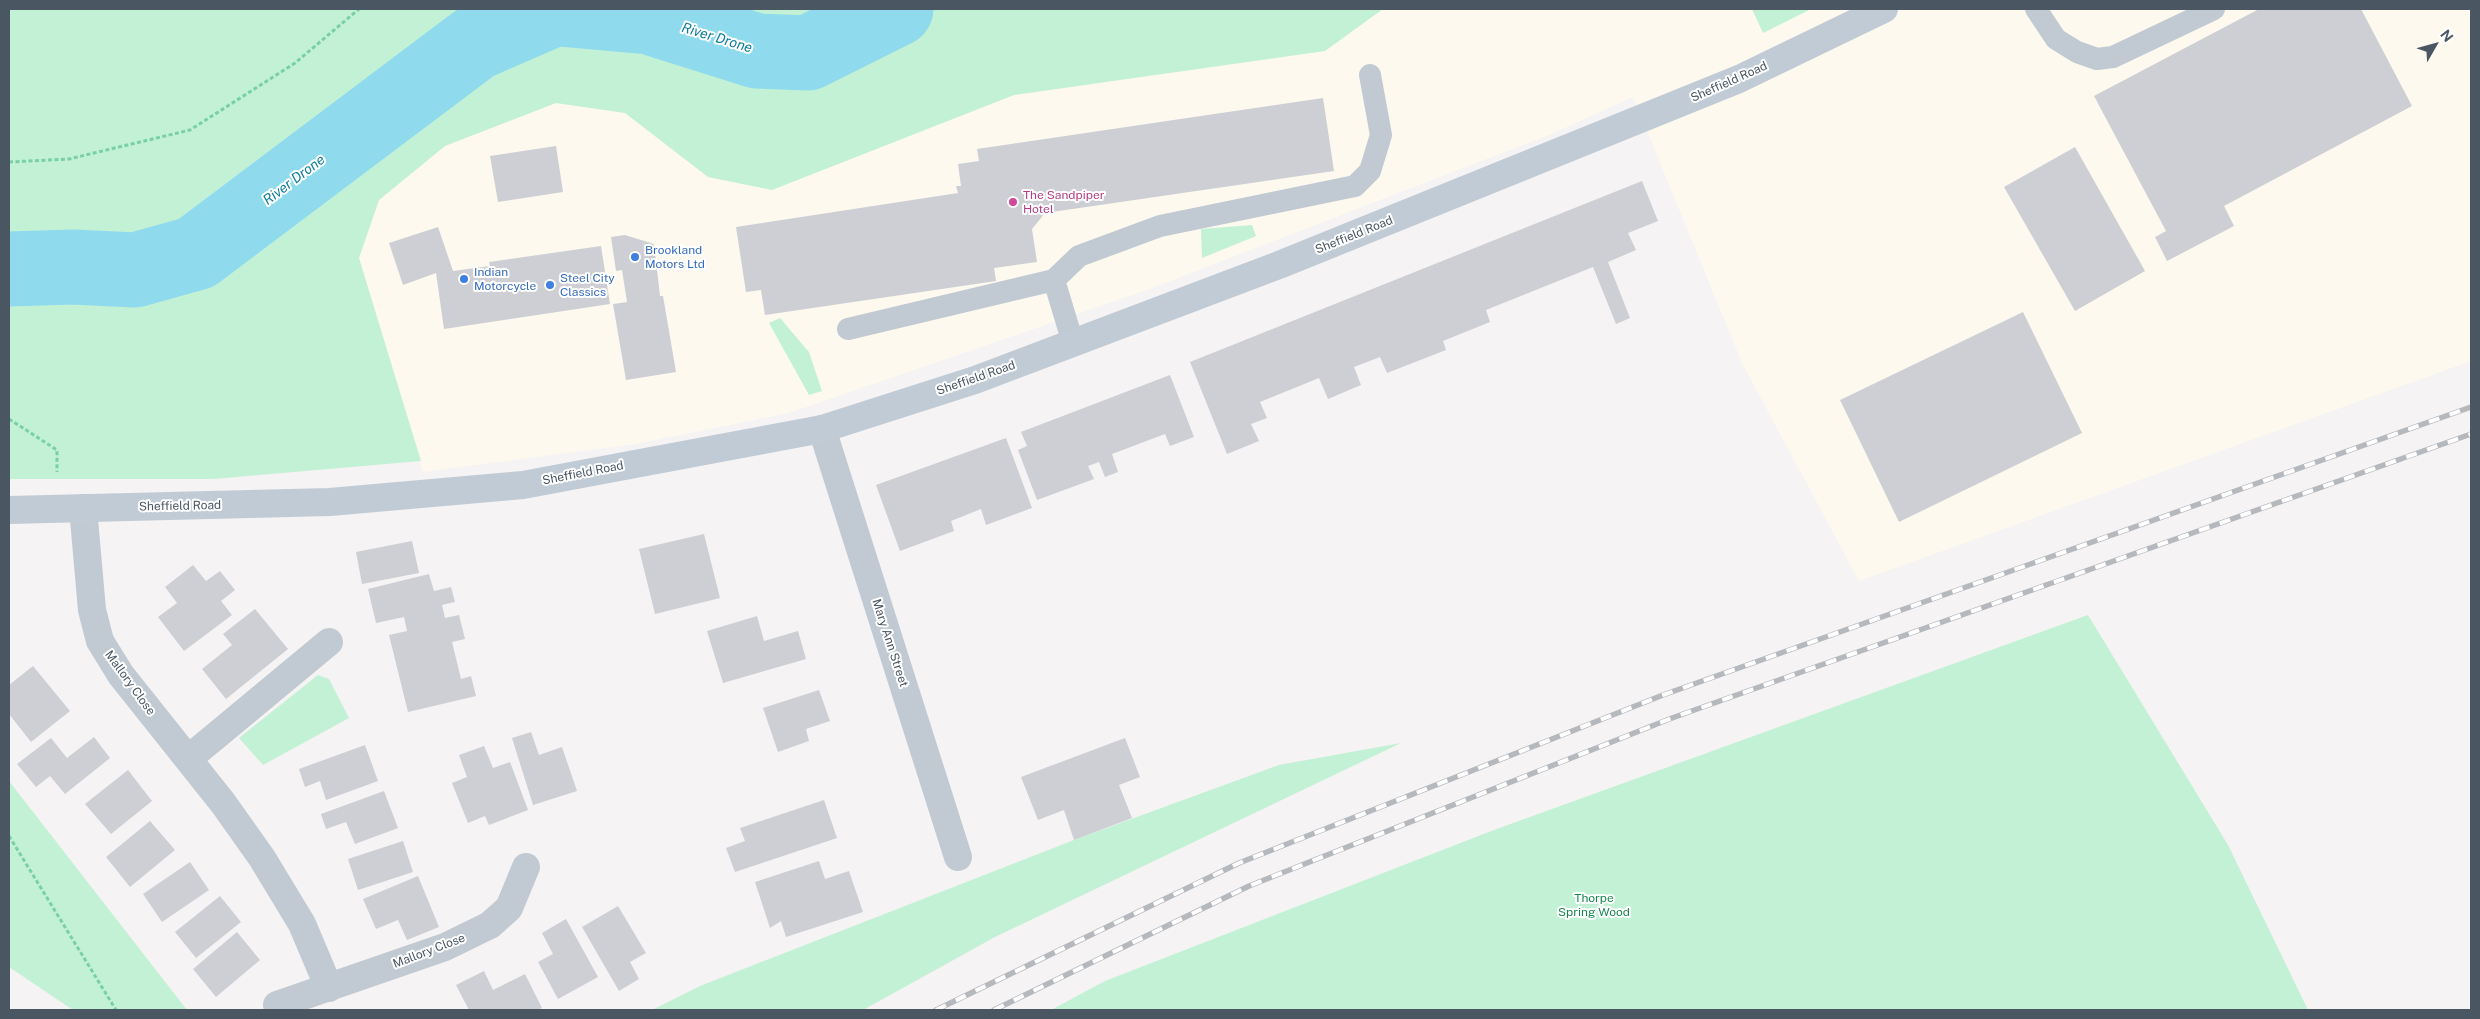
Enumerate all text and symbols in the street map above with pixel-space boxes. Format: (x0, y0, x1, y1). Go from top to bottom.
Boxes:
water label: River Drone (680, 19, 754, 57)
north arrow (2410, 20, 2460, 70)
text: N (2437, 27, 2456, 45)
street label: Sheffield Road (1689, 59, 1769, 105)
water label: River Drone (260, 151, 328, 209)
place label: The Sandpiper Hotel (1023, 188, 1104, 216)
marker: The Sandpiper Hotel (1007, 196, 1019, 208)
street label: Sheffield Road (1313, 213, 1395, 257)
place label: Brookland Motors Ltd (645, 243, 705, 271)
marker: Brookland Motors Ltd (629, 251, 641, 263)
place label: Indian Motorcycle (474, 265, 536, 293)
place label: Steel City Classics (560, 271, 615, 299)
marker: Indian Motorcycle (458, 273, 470, 285)
marker: Steel City Classics (544, 279, 556, 291)
street label: Sheffield Road (935, 358, 1017, 398)
street label: Sheffield Road (541, 458, 625, 488)
street label: Sheffield Road (139, 498, 221, 514)
street label: Mary Ann Street (869, 597, 911, 689)
street label: Mallory Close (102, 648, 158, 718)
park label: Thorpe Spring Wood (1558, 891, 1630, 919)
street label: Mallory Close (391, 931, 467, 971)

